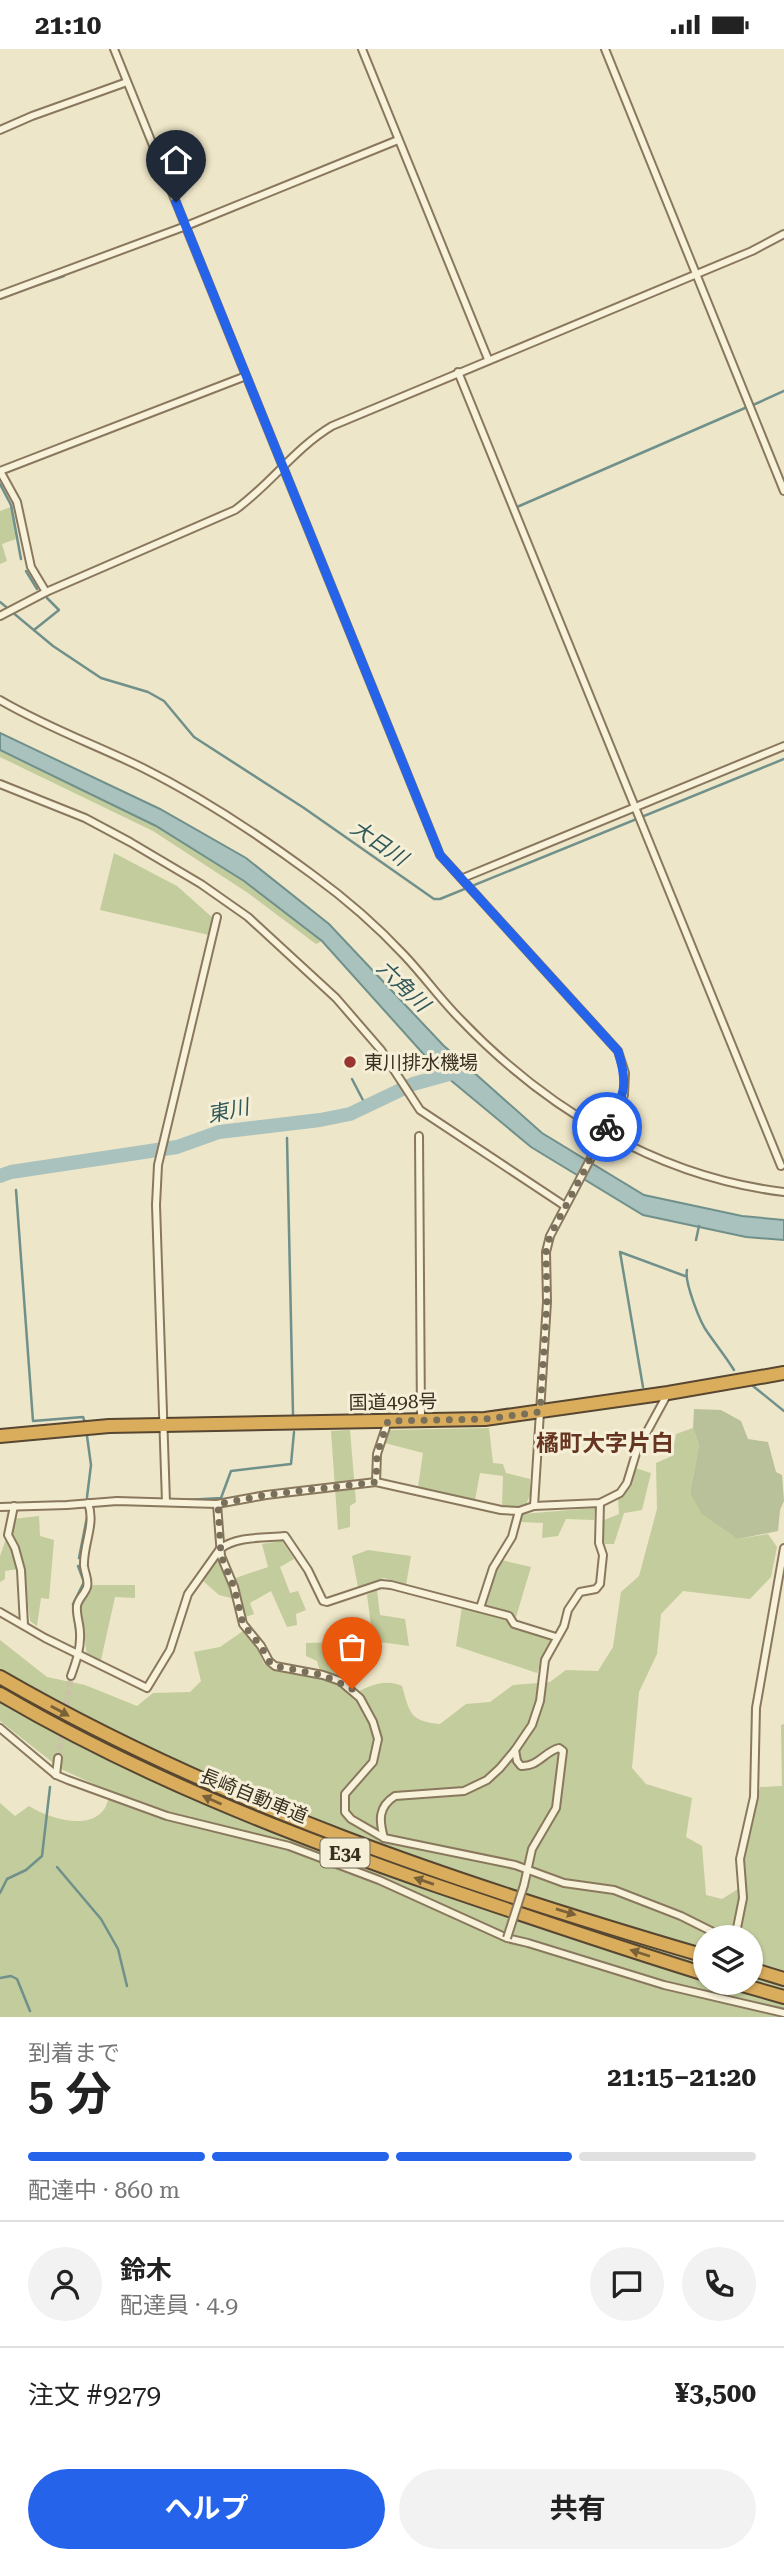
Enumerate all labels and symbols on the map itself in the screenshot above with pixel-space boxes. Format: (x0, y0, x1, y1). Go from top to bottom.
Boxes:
pin (146, 130, 206, 202)
water label: 大日川 (346, 815, 413, 872)
water label: 六角川 (372, 955, 435, 1018)
place label: 東川排水機場 (364, 1051, 478, 1074)
marker: 東川排水機場 (342, 1054, 358, 1070)
courier (572, 1092, 642, 1162)
water label: 東川 (205, 1094, 253, 1127)
street label: 国道498号 (348, 1390, 438, 1414)
district label: 橘町大字片白 (536, 1430, 674, 1457)
pin (322, 1617, 382, 1689)
one-way arrow (50, 1705, 69, 1717)
street label: 長崎自動車道 (197, 1764, 311, 1828)
one-way arrow (202, 1794, 222, 1806)
road number: E34 (320, 1839, 370, 1867)
one-way arrow (414, 1875, 435, 1886)
one-way arrow (556, 1908, 577, 1918)
one-way arrow (630, 1947, 651, 1958)

